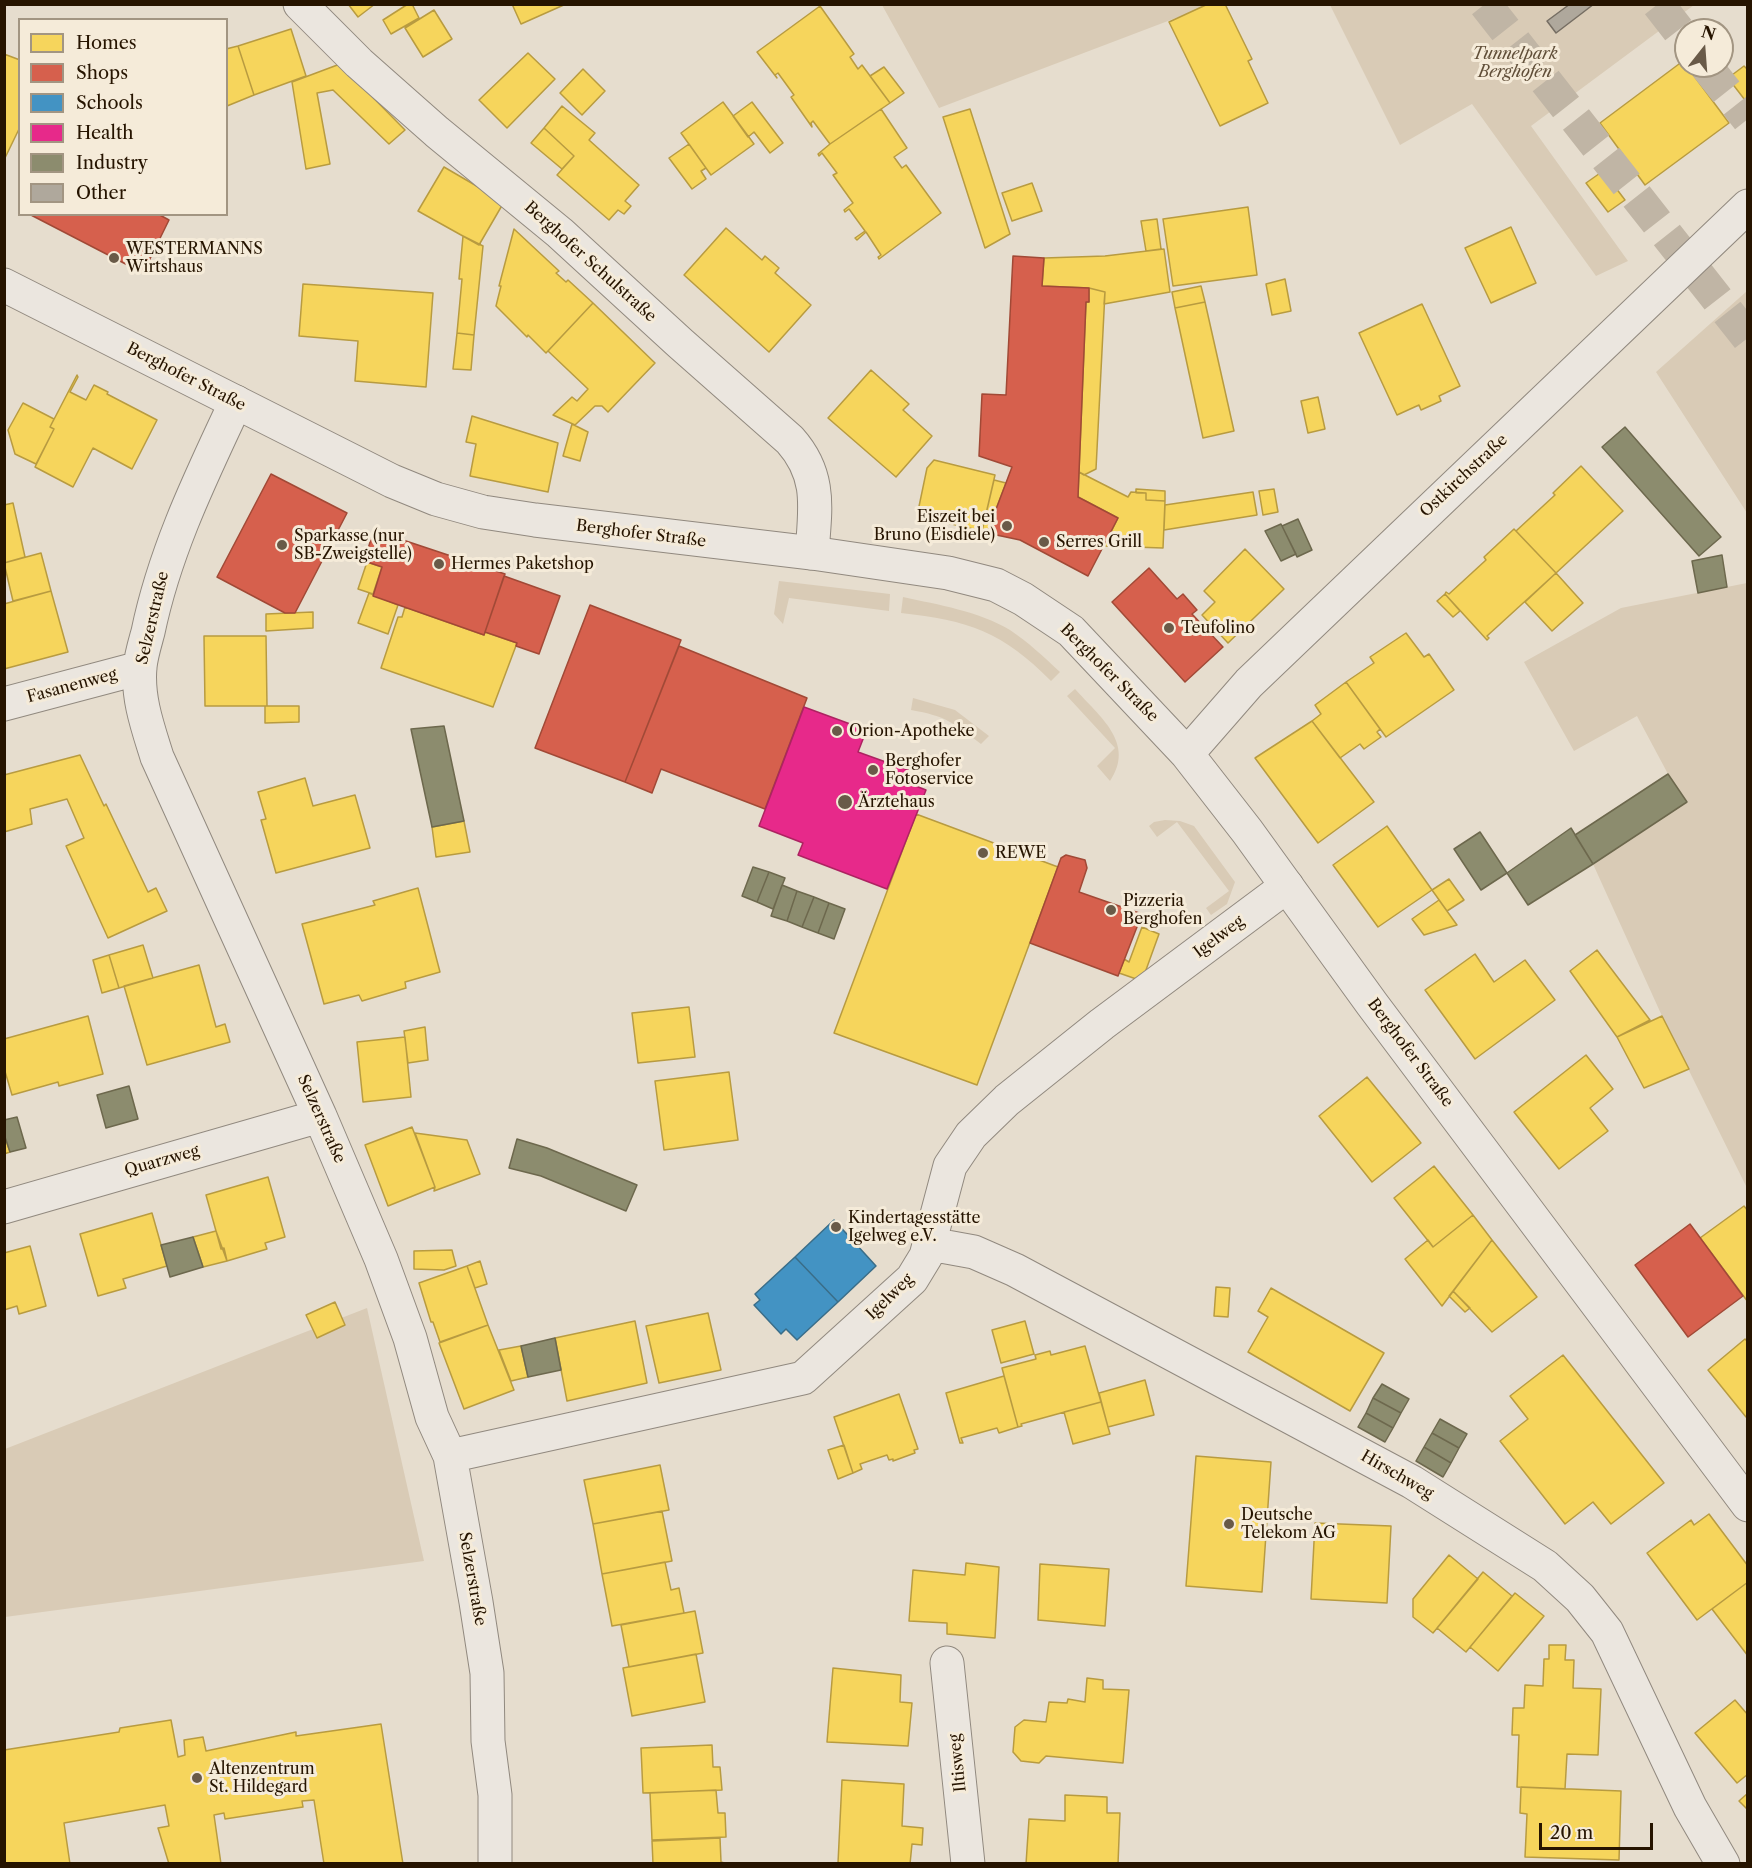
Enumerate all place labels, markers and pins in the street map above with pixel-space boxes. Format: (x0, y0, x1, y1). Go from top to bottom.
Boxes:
place label: WESTERMANNS Wirtshaus (126, 239, 263, 277)
marker: WESTERMANNS Wirtshaus (107, 251, 121, 265)
place label: Eiszeit bei Bruno (Eisdiele) (874, 507, 995, 545)
marker: Eiszeit bei Bruno (Eisdiele) (1000, 519, 1014, 533)
place label: Sparkasse (nur SB-Zweigstelle) (294, 526, 412, 564)
place label: Serres Grill (1056, 532, 1142, 552)
marker: Serres Grill (1037, 535, 1051, 549)
marker: Sparkasse (nur SB-Zweigstelle) (275, 538, 289, 552)
place label: Hermes Paketshop (451, 554, 594, 574)
marker: Hermes Paketshop (432, 557, 446, 571)
place label: Teufolino (1181, 618, 1255, 638)
marker: Teufolino (1162, 621, 1176, 635)
place label: Orion-Apotheke (849, 721, 974, 741)
marker: Orion-Apotheke (830, 724, 844, 738)
place label: Berghofer Fotoservice (885, 751, 974, 789)
marker: Berghofer Fotoservice (866, 763, 880, 777)
place label: Ärztehaus (858, 792, 935, 812)
marker: Ärztehaus (836, 793, 854, 811)
place label: REWE (995, 843, 1046, 863)
marker: REWE (976, 846, 990, 860)
place label: Pizzeria Berghofen (1123, 891, 1203, 929)
marker: Pizzeria Berghofen (1104, 903, 1118, 917)
place label: Kindertagesstätte Igelweg e.V. (848, 1208, 980, 1246)
marker: Kindertagesstätte Igelweg e.V. (829, 1220, 843, 1234)
place label: Deutsche Telekom AG (1241, 1505, 1336, 1543)
marker: Deutsche Telekom AG (1222, 1517, 1236, 1531)
place label: Altenzentrum St. Hildegard (209, 1759, 315, 1797)
marker: Altenzentrum St. Hildegard (190, 1771, 204, 1785)

